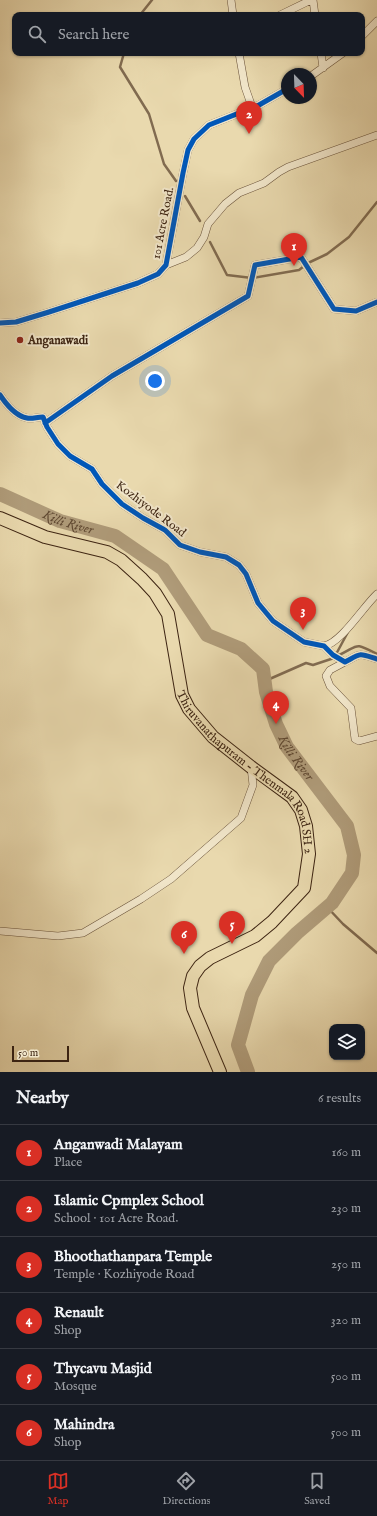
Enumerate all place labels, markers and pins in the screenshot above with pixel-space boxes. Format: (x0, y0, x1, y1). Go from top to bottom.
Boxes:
pin: 2 (236, 101, 262, 134)
pin: 1 (281, 233, 307, 266)
place label: Anganawadi (27, 333, 89, 349)
marker: Anganawadi (15, 335, 25, 345)
pin: 3 (290, 597, 316, 630)
pin: 4 (263, 691, 289, 724)
pin: 5 (219, 911, 245, 944)
pin: 6 (171, 921, 197, 954)

